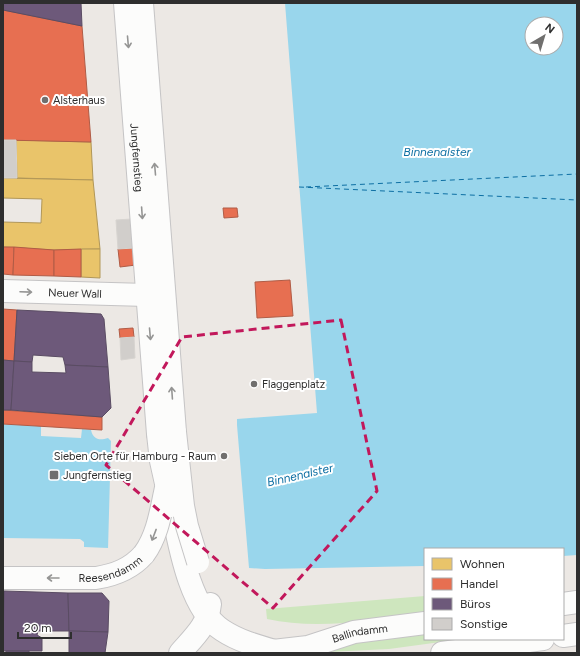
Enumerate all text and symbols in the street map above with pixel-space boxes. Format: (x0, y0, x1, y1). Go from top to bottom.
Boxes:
north arrow (524, 16, 564, 56)
text: N (542, 21, 557, 36)
one-way arrow (124, 35, 131, 48)
place label: Alsterhaus (53, 94, 105, 107)
marker: Alsterhaus (40, 95, 50, 105)
street label: Jungfernstieg (128, 123, 146, 192)
water label: Binnenalster (403, 145, 472, 159)
one-way arrow (151, 163, 158, 176)
one-way arrow (138, 206, 145, 219)
street label: Neuer Wall (48, 286, 102, 300)
one-way arrow (19, 289, 32, 296)
one-way arrow (147, 327, 154, 340)
place label: Flaggenplatz (262, 378, 325, 391)
marker: Flaggenplatz (249, 379, 259, 389)
one-way arrow (169, 387, 176, 400)
place label: Sieben Orte für Hamburg - Raum (54, 450, 216, 463)
marker: Sieben Orte für Hamburg - Raum (219, 451, 229, 461)
water label: Binnenalster (266, 460, 335, 489)
marker: Jungfernstieg (48, 469, 60, 481)
place label: Jungfernstieg (63, 469, 132, 482)
one-way arrow (150, 529, 158, 541)
legend (424, 548, 564, 640)
street label: Reesendamm (78, 553, 145, 585)
text: Wohnen (460, 557, 505, 571)
one-way arrow (47, 574, 60, 582)
text: Handel (460, 577, 498, 591)
text: Büros (460, 597, 491, 611)
scale bar (18, 614, 71, 640)
text: Sonstige (460, 617, 508, 631)
text: 20 m (24, 621, 52, 635)
street label: Ballindamm (330, 621, 388, 645)

